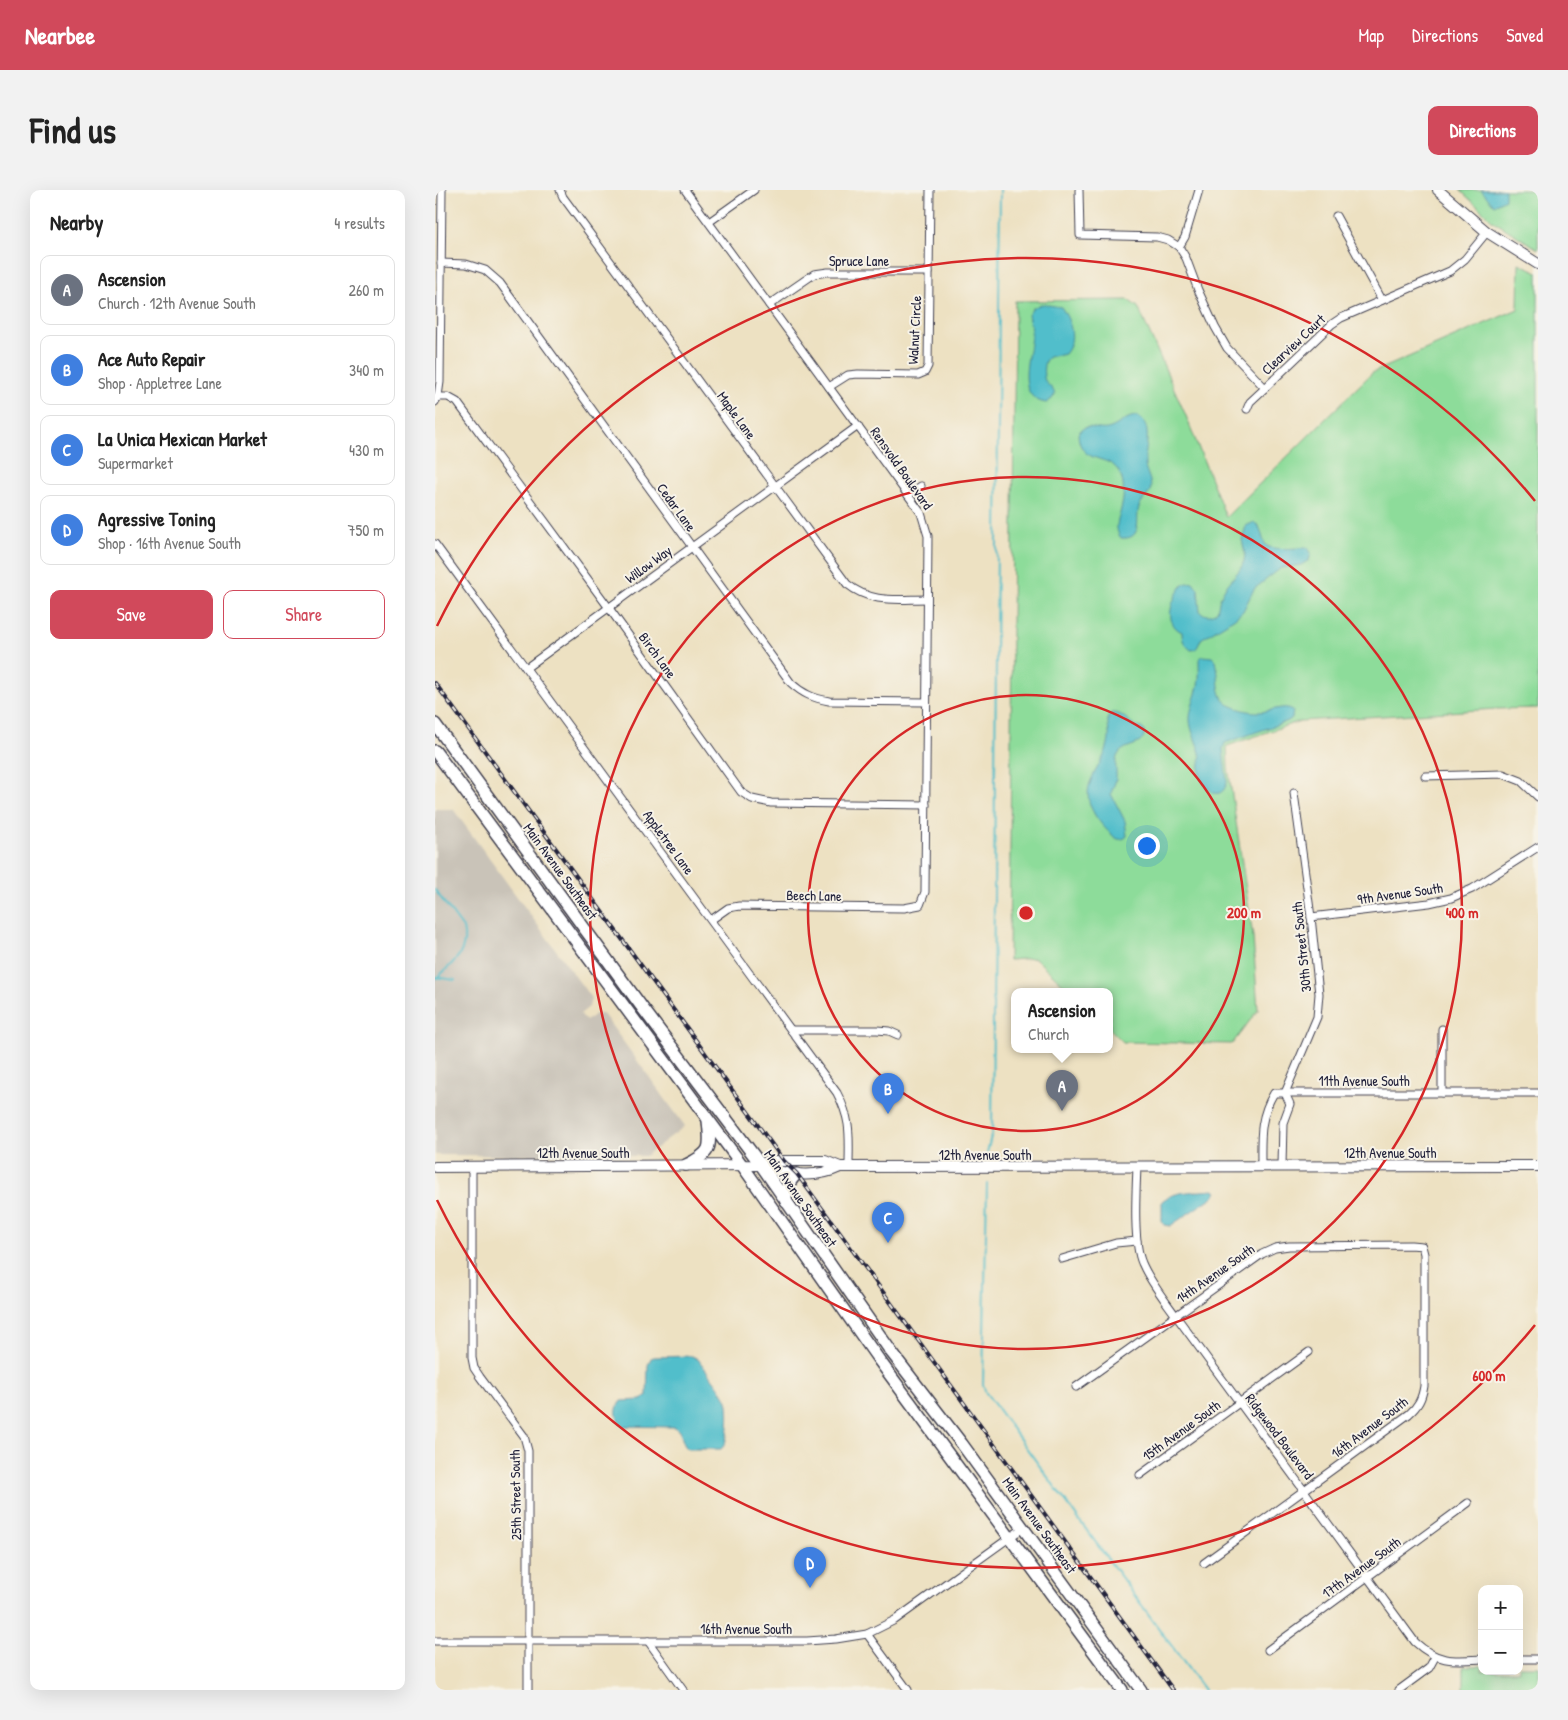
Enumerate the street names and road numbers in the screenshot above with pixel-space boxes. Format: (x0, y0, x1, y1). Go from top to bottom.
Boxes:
street label: Spruce Lane (829, 251, 890, 271)
street label: Walnut Circle (903, 295, 925, 365)
street label: Clearview Court (1257, 309, 1329, 379)
street label: Maple Lane (712, 387, 761, 444)
street label: Rensvold Boulevard (866, 423, 938, 514)
street label: Cedar Lane (653, 479, 701, 535)
street label: Willow Way (621, 541, 676, 588)
street label: Birch Lane (635, 628, 681, 682)
street label: Appletree Lane (638, 806, 699, 879)
street label: Main Avenue Southeast (520, 819, 603, 923)
street label: 9th Avenue South (1356, 878, 1444, 908)
street label: Beech Lane (786, 885, 842, 905)
street label: 30th Street South (1287, 901, 1315, 993)
street label: 11th Avenue South (1318, 1071, 1410, 1090)
street label: 12th Avenue South (537, 1143, 629, 1162)
street label: 12th Avenue South (1344, 1143, 1436, 1162)
street label: 12th Avenue South (939, 1145, 1031, 1164)
street label: Main Avenue Southeast (760, 1146, 842, 1251)
street label: 14th Avenue South (1172, 1239, 1258, 1307)
street label: Ridgewood Boulevard (1241, 1389, 1319, 1484)
street label: 16th Avenue South (1327, 1392, 1411, 1462)
street label: 15th Avenue South (1138, 1395, 1224, 1465)
street label: 25th Street South (505, 1449, 525, 1540)
street label: Main Avenue Southeast (999, 1473, 1082, 1577)
street label: 17th Avenue South (1318, 1532, 1404, 1602)
street label: 16th Avenue South (700, 1619, 792, 1638)

